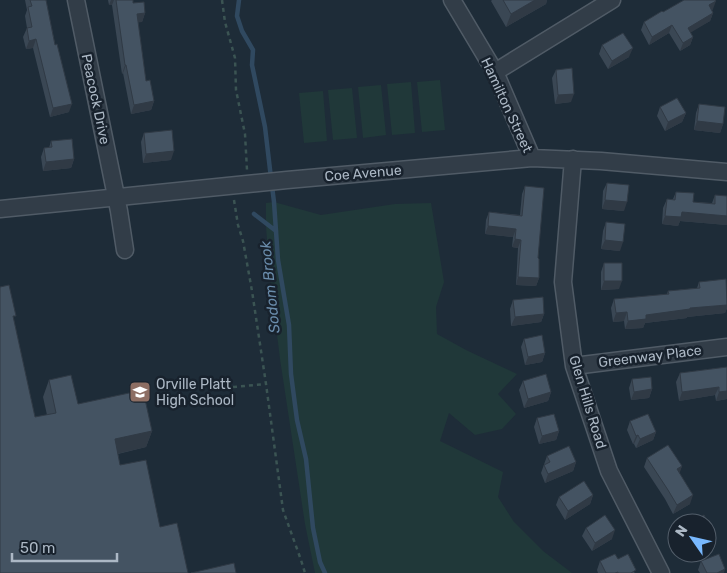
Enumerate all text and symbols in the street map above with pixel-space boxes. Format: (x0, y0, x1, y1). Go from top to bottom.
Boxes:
street label: Peacock Drive (78, 52, 113, 146)
street label: Hamilton Street (477, 55, 536, 156)
street label: Coe Avenue (324, 162, 402, 185)
water label: Sodom Brook (256, 240, 284, 334)
street label: Greenway Place (597, 342, 703, 371)
street label: Glen Hills Road (565, 353, 610, 451)
place label: Orville Platt High School (156, 376, 234, 409)
school or university icon: Orville Platt High School (128, 380, 152, 404)
north arrow (667, 513, 717, 563)
text: N (672, 522, 692, 540)
scale bar (12, 530, 118, 562)
text: 50 m (20, 539, 55, 557)

